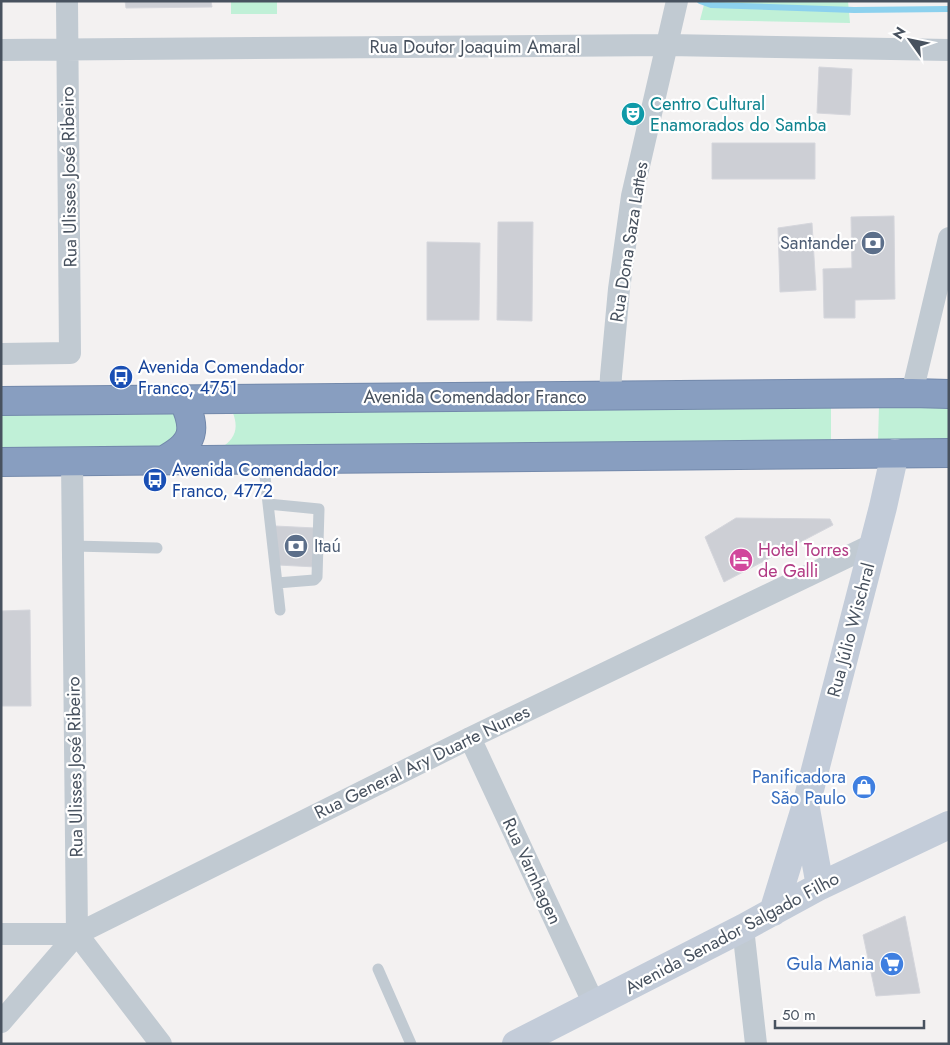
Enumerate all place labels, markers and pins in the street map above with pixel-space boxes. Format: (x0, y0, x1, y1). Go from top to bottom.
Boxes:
place label: Centro Cultural Enamorados do Samba (650, 91, 826, 138)
theatre icon: Centro Cultural Enamorados do Samba (620, 101, 646, 127)
place label: Santander (780, 230, 857, 256)
bank icon: Santander (860, 230, 886, 256)
place label: Avenida Comendador Franco, 4751 (138, 354, 305, 401)
bus stop icon: Avenida Comendador Franco, 4751 (108, 364, 134, 390)
place label: Avenida Comendador Franco, 4772 (172, 457, 339, 504)
bus stop icon: Avenida Comendador Franco, 4772 (142, 467, 168, 493)
bank icon: Itaú (283, 533, 309, 559)
place label: Itaú (314, 533, 341, 559)
place label: Hotel Torres de Galli (758, 537, 849, 584)
hotel icon: Hotel Torres de Galli (728, 547, 754, 573)
place label: Panificadora São Paulo (752, 764, 846, 811)
shop icon: Panificadora São Paulo (851, 774, 877, 800)
place label: Gula Mania (786, 951, 874, 977)
supermarket icon: Gula Mania (879, 951, 905, 977)

